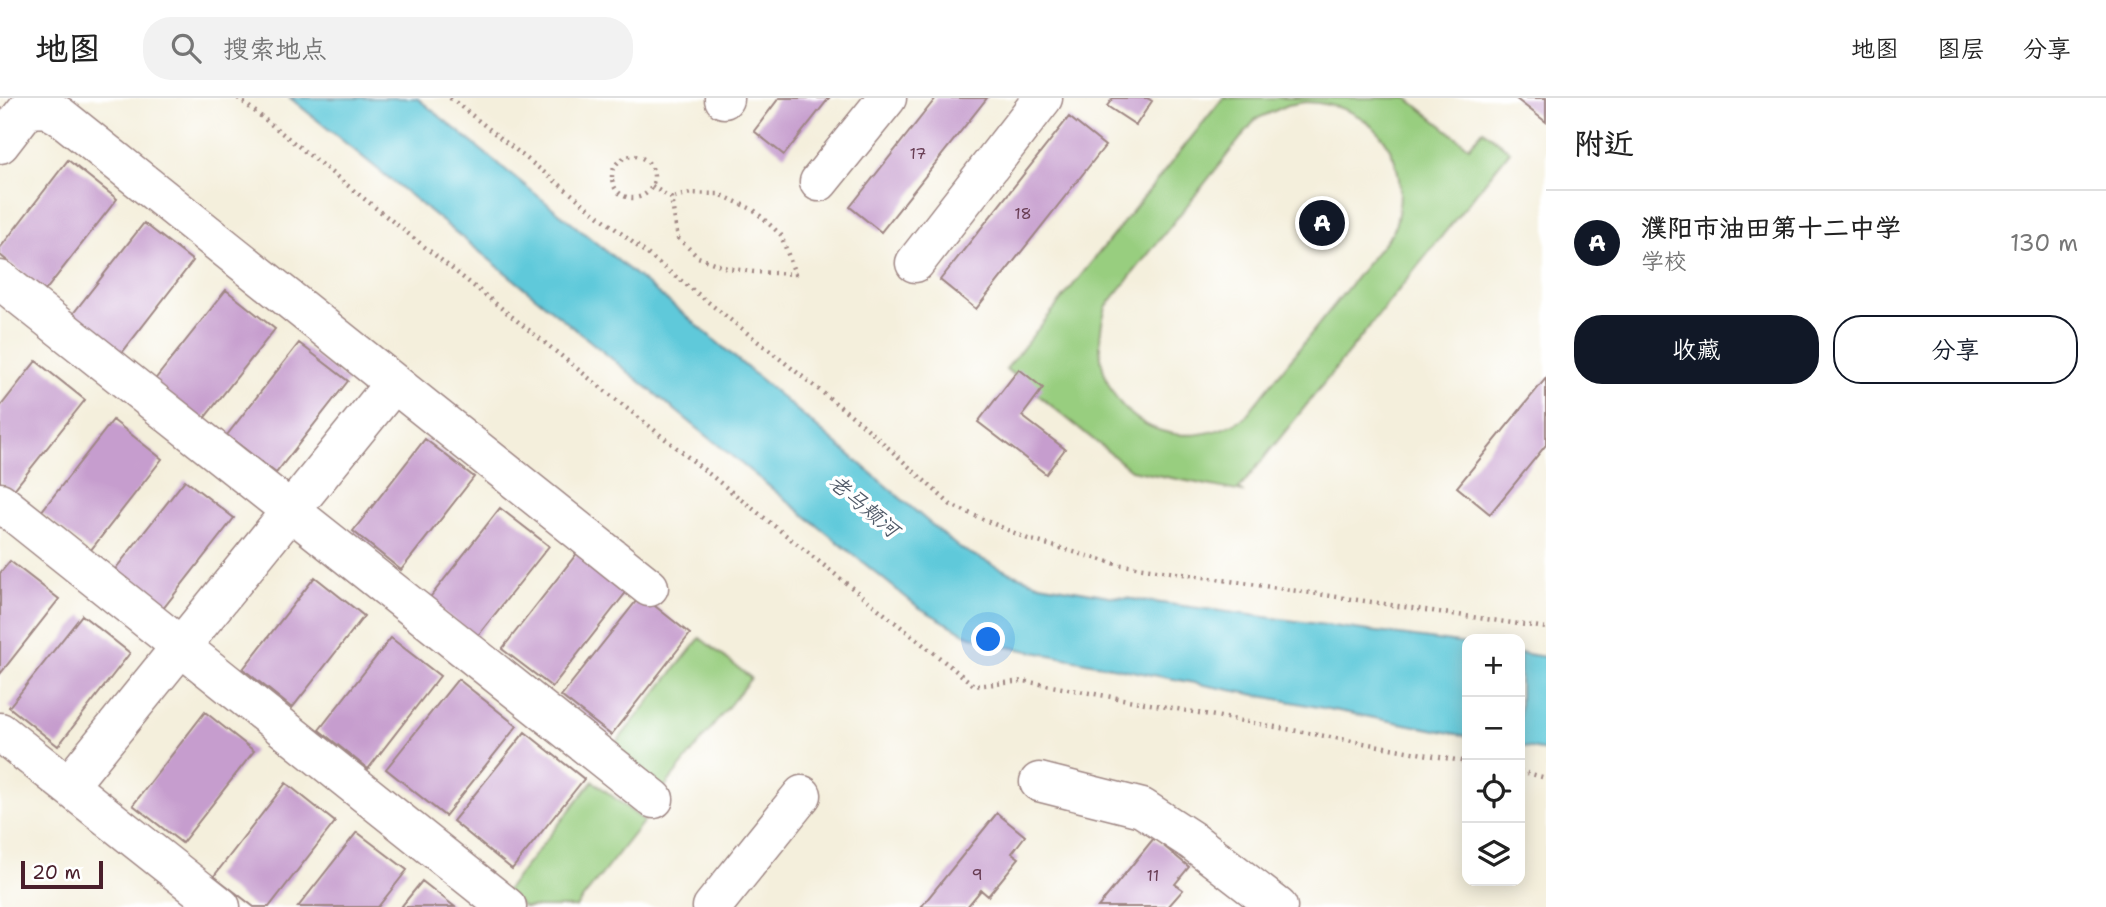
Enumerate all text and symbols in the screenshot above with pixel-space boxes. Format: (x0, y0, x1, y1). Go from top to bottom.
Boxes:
search box (143, 17, 633, 80)
text: 地图 (35, 26, 101, 71)
icon: search (167, 29, 205, 67)
text: 搜索地点 (223, 31, 327, 66)
text: 地图 (1851, 33, 1899, 65)
text: 图层 (1937, 33, 1985, 65)
text: 分享 (2023, 33, 2071, 65)
text: 附近 (1574, 123, 1634, 164)
house number: 17 (909, 143, 927, 164)
pin: A (1299, 197, 1345, 249)
house number: 18 (1014, 203, 1032, 224)
text: 濮阳市油田第十二中学 (1641, 210, 1901, 245)
text: A (1588, 228, 1606, 258)
text: 130 m (2010, 228, 2078, 258)
text: 学校 (1641, 246, 1687, 276)
button: 收藏 (1574, 315, 1819, 384)
button: 分享 (1833, 315, 2078, 384)
water label: 老马颊河 (823, 468, 907, 546)
your location (971, 622, 1005, 656)
map controls (1462, 634, 1525, 886)
button: + (1462, 634, 1525, 697)
button: − (1462, 697, 1525, 760)
button: locate (1462, 760, 1525, 823)
button: layers (1462, 823, 1525, 886)
scale bar (21, 858, 103, 890)
text: 20 m (32, 860, 81, 885)
house number: 9 (971, 864, 983, 885)
house number: 11 (1147, 865, 1159, 886)

